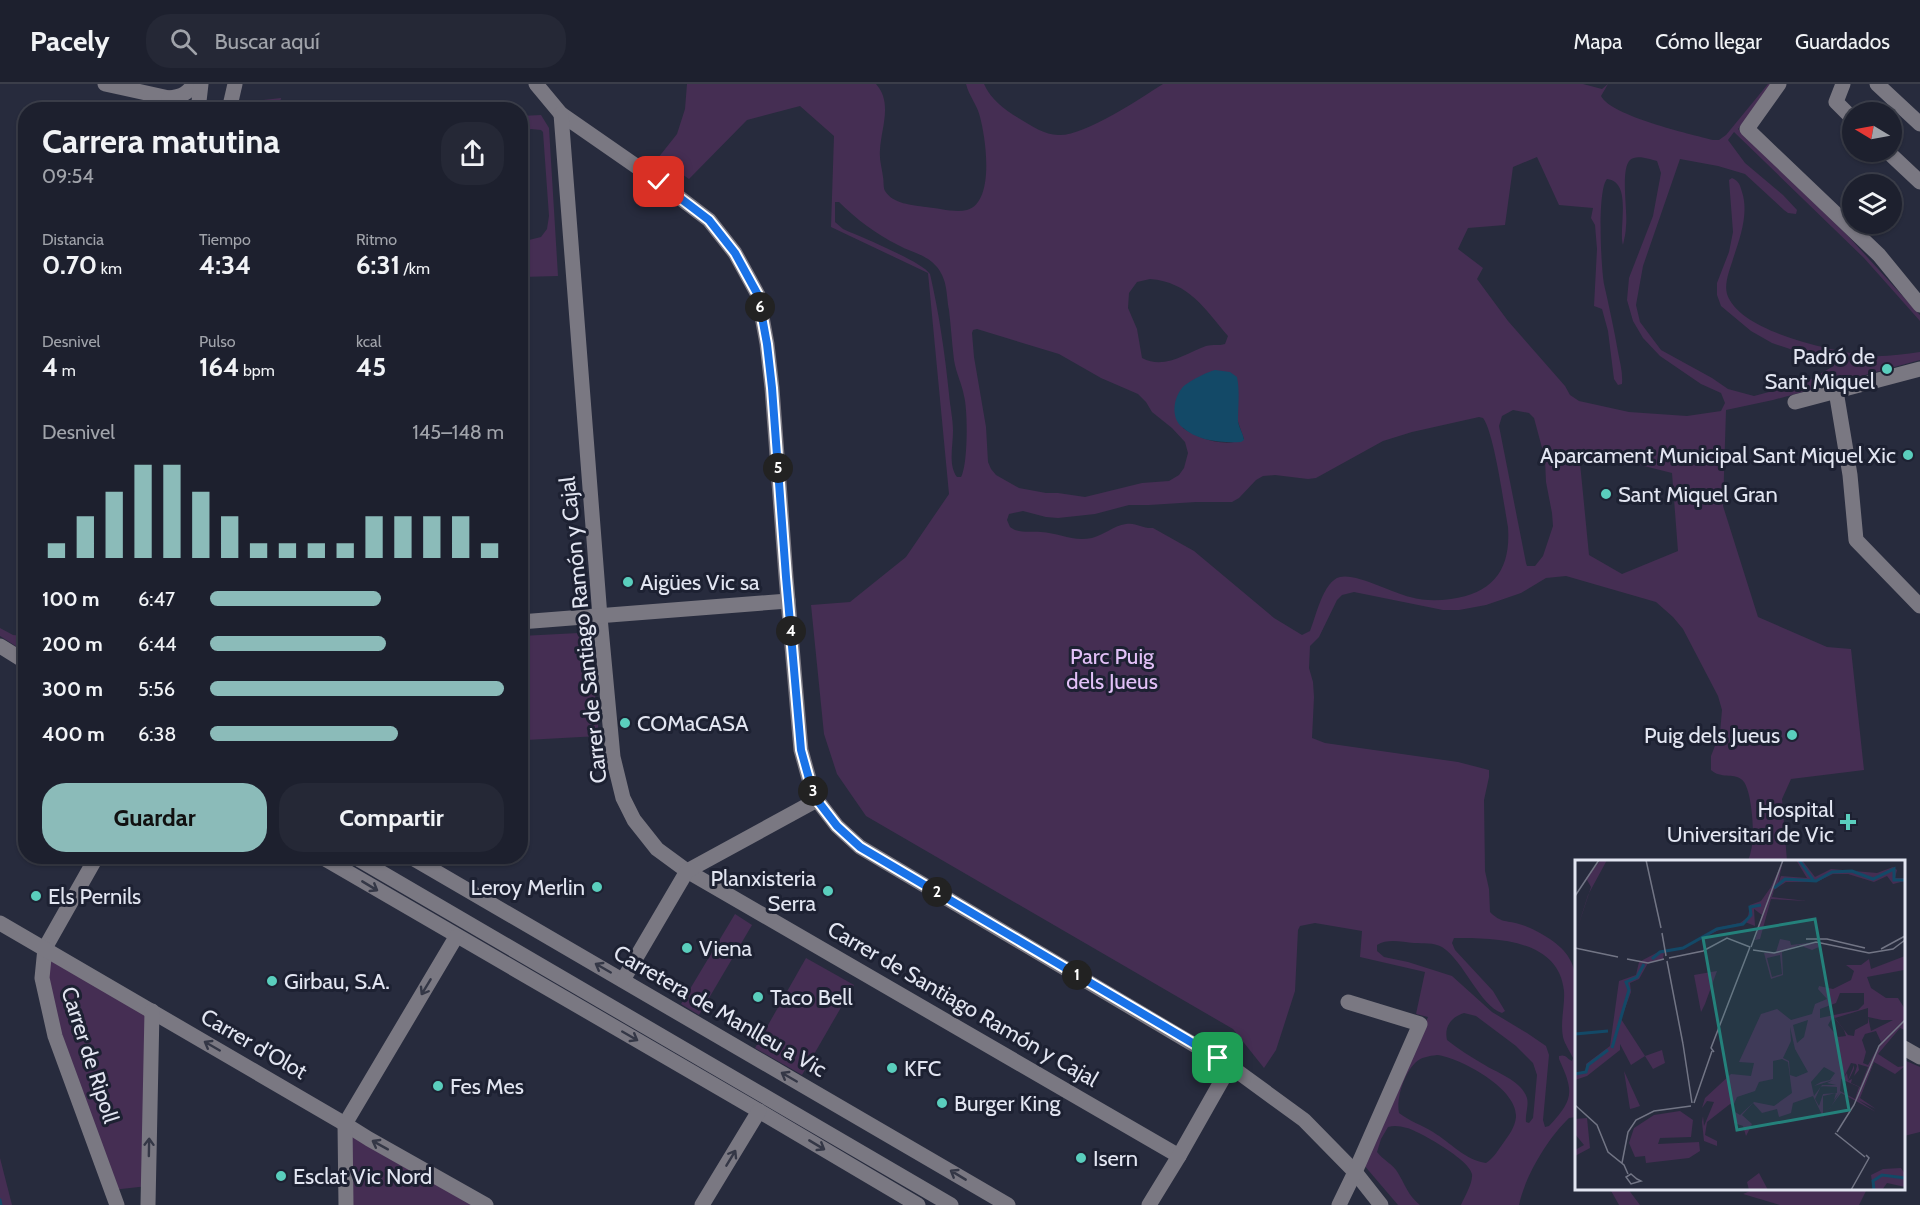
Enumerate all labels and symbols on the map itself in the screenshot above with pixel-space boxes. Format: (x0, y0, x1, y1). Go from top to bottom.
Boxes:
north arrow (1842, 102, 1902, 162)
pin (633, 156, 684, 207)
pin: 6 (745, 292, 775, 322)
place label: Padró de Sant Miquel (1765, 343, 1876, 395)
marker: Padró de Sant Miquel (1880, 362, 1894, 376)
place label: Aparcament Municipal Sant Miquel Xic (1540, 442, 1896, 469)
marker: Aparcament Municipal Sant Miquel Xic (1901, 448, 1915, 462)
pin: 5 (763, 453, 793, 483)
street label: Carrer de Santiago Ramón y Cajal (553, 474, 613, 785)
place label: Sant Miquel Gran (1618, 481, 1778, 508)
marker: Sant Miquel Gran (1599, 487, 1613, 501)
place label: Aigües Vic sa (640, 569, 760, 596)
marker: Aigües Vic sa (621, 575, 635, 589)
pin: 4 (776, 616, 806, 646)
park label: Parc Puig dels Jueus (1066, 643, 1158, 695)
place label: COMaCASA (637, 710, 749, 737)
marker: COMaCASA (618, 716, 632, 730)
place label: Puig dels Jueus (1644, 722, 1780, 749)
marker: Puig dels Jueus (1785, 728, 1799, 742)
pin: 3 (798, 776, 828, 806)
place label: Hospital Universitari de Vic (1667, 796, 1835, 848)
marker: Hospital Universitari de Vic (1839, 813, 1857, 831)
inset map (1575, 860, 1905, 1190)
place label: Planxisteria Serra (711, 865, 816, 917)
place label: Leroy Merlin (470, 874, 585, 901)
pin: 2 (922, 877, 952, 907)
one-way arrow (361, 880, 378, 892)
marker: Leroy Merlin (590, 880, 604, 894)
place label: Els Pernils (48, 883, 141, 910)
marker: Planxisteria Serra (821, 884, 835, 898)
marker: Els Pernils (29, 889, 43, 903)
street label: Carrer de Santiago Ramón y Cajal (823, 915, 1104, 1093)
place label: Viena (699, 935, 753, 962)
street label: Carretera de Manlleu a Vic (609, 939, 831, 1083)
marker: Viena (680, 941, 694, 955)
pin: 1 (1062, 960, 1092, 990)
one-way arrow (595, 962, 612, 974)
place label: Girbau, S.A. (284, 968, 390, 995)
marker: Girbau, S.A. (265, 974, 279, 988)
one-way arrow (420, 978, 432, 995)
street label: Carrer de Ripoll (55, 983, 125, 1127)
place label: Taco Bell (770, 984, 853, 1011)
marker: Taco Bell (751, 990, 765, 1004)
street label: Carrer d'Olot (196, 1003, 312, 1086)
one-way arrow (621, 1030, 638, 1042)
pin (1192, 1032, 1243, 1083)
one-way arrow (204, 1040, 221, 1052)
place label: KFC (904, 1055, 941, 1082)
marker: KFC (885, 1061, 899, 1075)
one-way arrow (781, 1071, 798, 1083)
place label: Fes Mes (450, 1073, 524, 1100)
marker: Fes Mes (431, 1079, 445, 1093)
place label: Burger King (954, 1090, 1061, 1117)
marker: Burger King (935, 1096, 949, 1110)
one-way arrow (143, 1137, 155, 1157)
one-way arrow (372, 1139, 389, 1151)
one-way arrow (808, 1139, 825, 1151)
place label: Isern (1093, 1145, 1138, 1172)
one-way arrow (725, 1150, 737, 1167)
marker: Isern (1074, 1151, 1088, 1165)
place label: Esclat Vic Nord (293, 1163, 432, 1190)
marker: Esclat Vic Nord (274, 1169, 288, 1183)
one-way arrow (950, 1169, 967, 1181)

